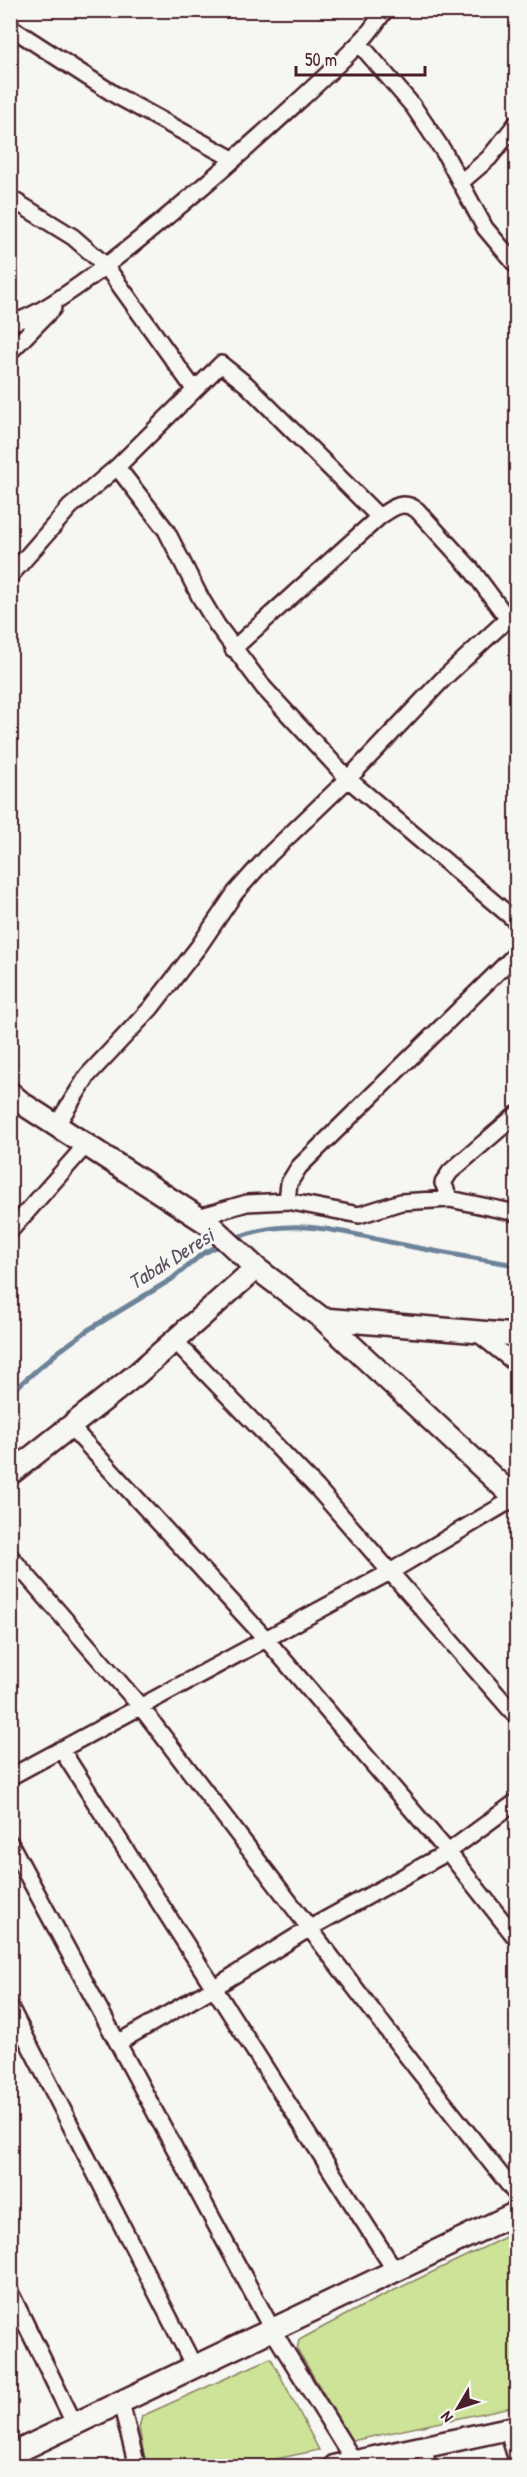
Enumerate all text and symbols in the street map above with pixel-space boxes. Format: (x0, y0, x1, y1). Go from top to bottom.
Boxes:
scale bar (296, 39, 425, 77)
text: 50 m (305, 47, 337, 72)
water label: Tabak Deresi (122, 1220, 221, 1296)
north arrow (428, 2378, 488, 2438)
text: N (435, 2407, 458, 2428)

